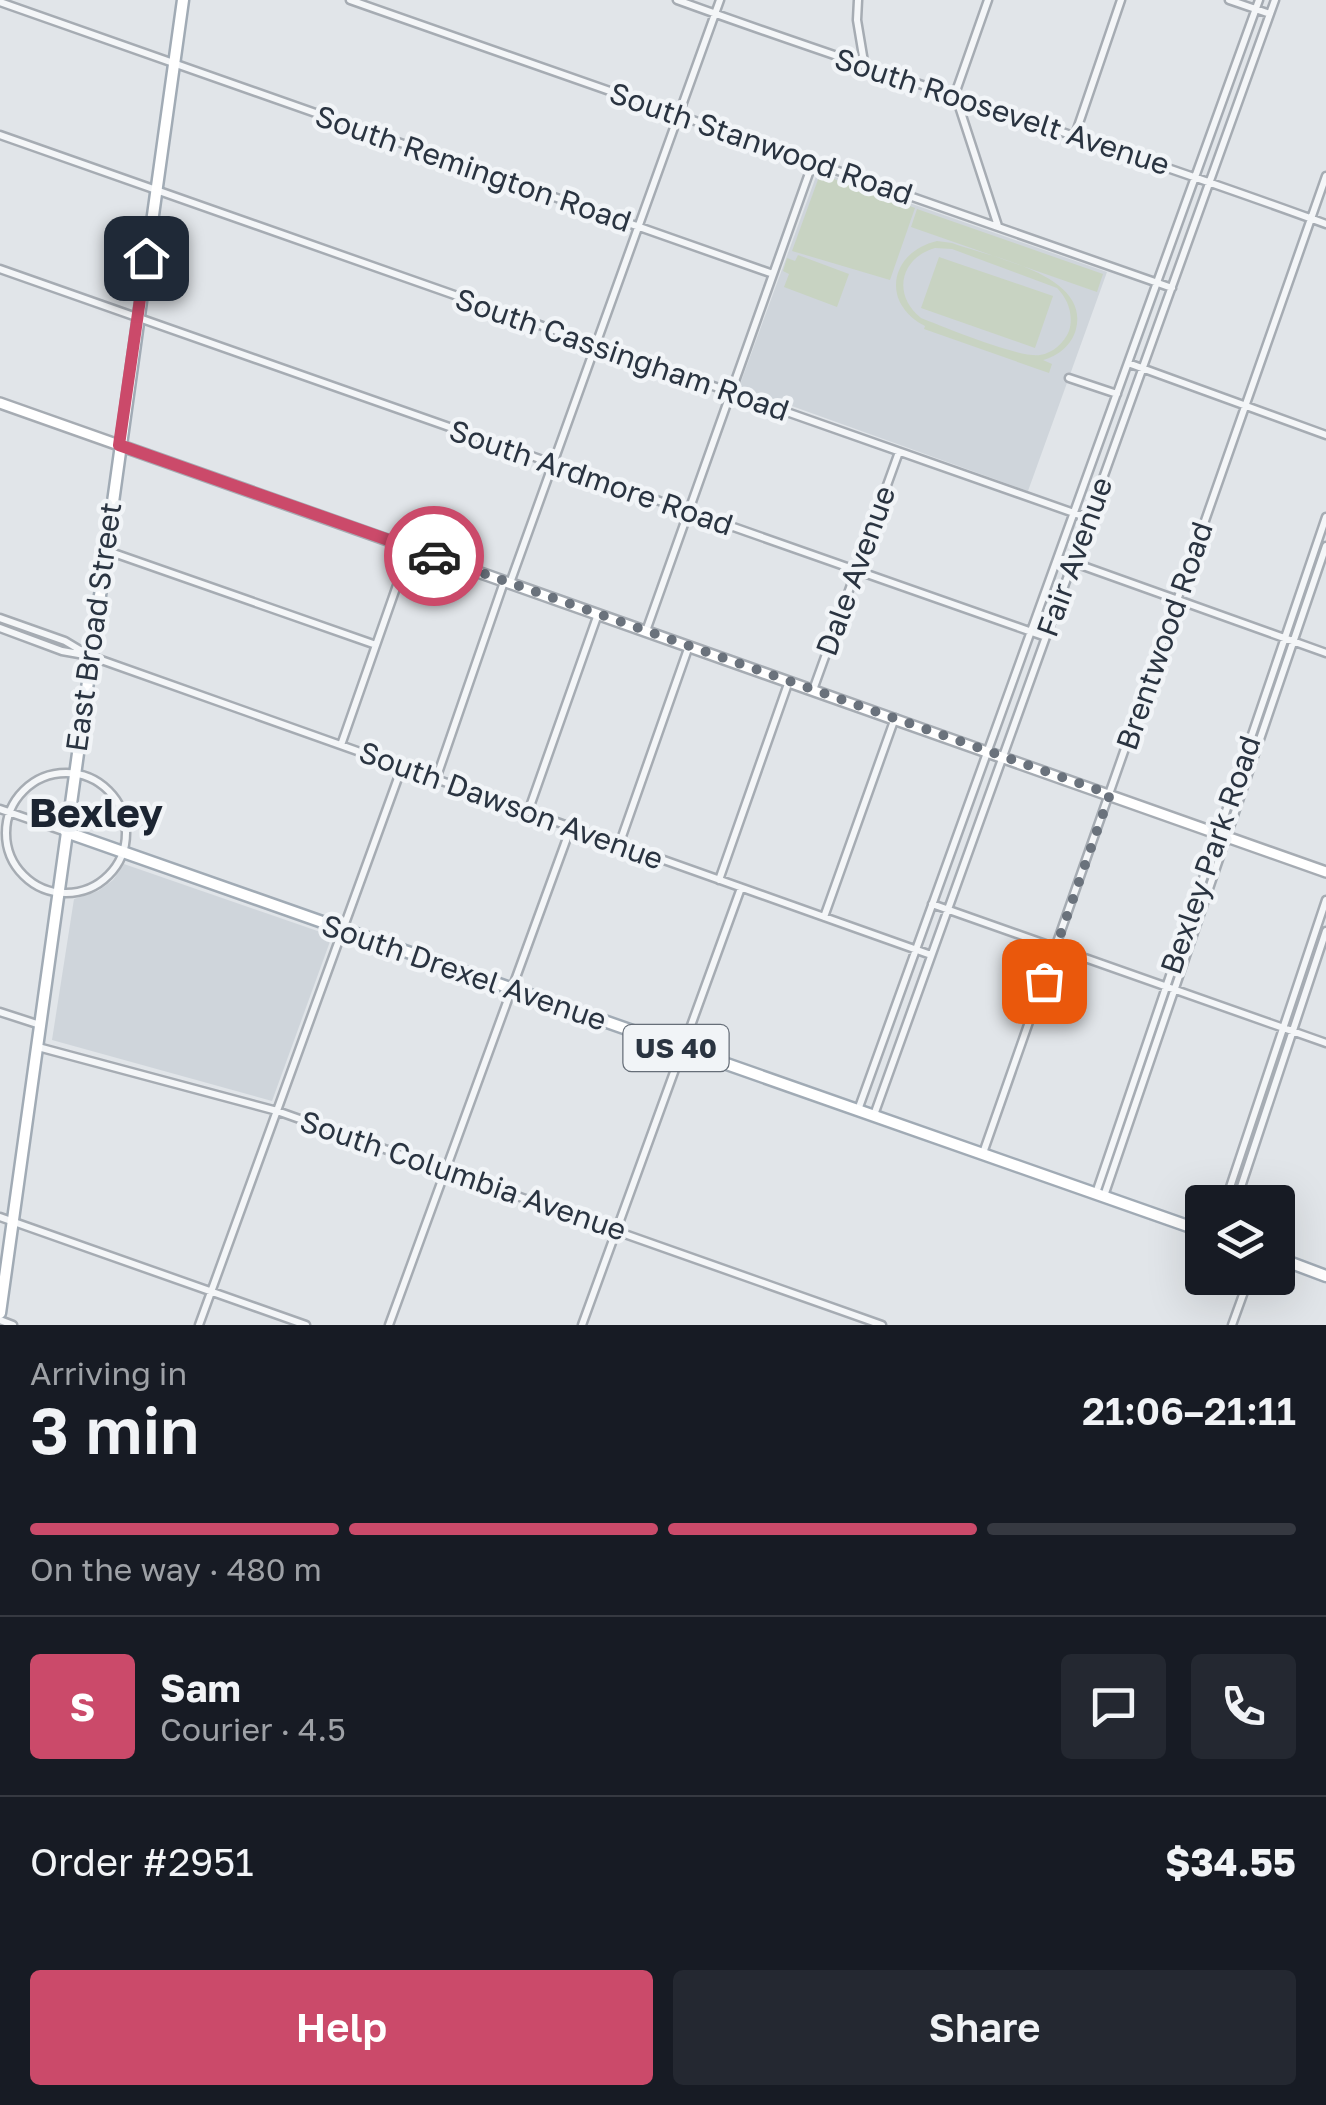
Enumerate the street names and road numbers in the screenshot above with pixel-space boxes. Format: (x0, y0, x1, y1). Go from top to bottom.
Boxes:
street label: South Roosevelt Avenue (830, 40, 1174, 182)
street label: South Stanwood Road (605, 74, 918, 212)
street label: South Remington Road (311, 97, 636, 239)
street label: South Cassingham Road (451, 280, 794, 428)
street label: South Ardmore Road (445, 412, 738, 543)
street label: Fair Avenue (1029, 472, 1120, 641)
street label: Dale Avenue (808, 481, 902, 660)
street label: East Broad Street (58, 500, 128, 754)
street label: Brentwood Road (1108, 517, 1220, 754)
street label: Bexley Park Road (1152, 731, 1268, 979)
street label: South Dawson Avenue (354, 733, 668, 877)
street label: South Drexel Avenue (317, 906, 611, 1038)
road number: US 40 (624, 1025, 728, 1071)
street label: South Columbia Avenue (295, 1102, 631, 1248)

